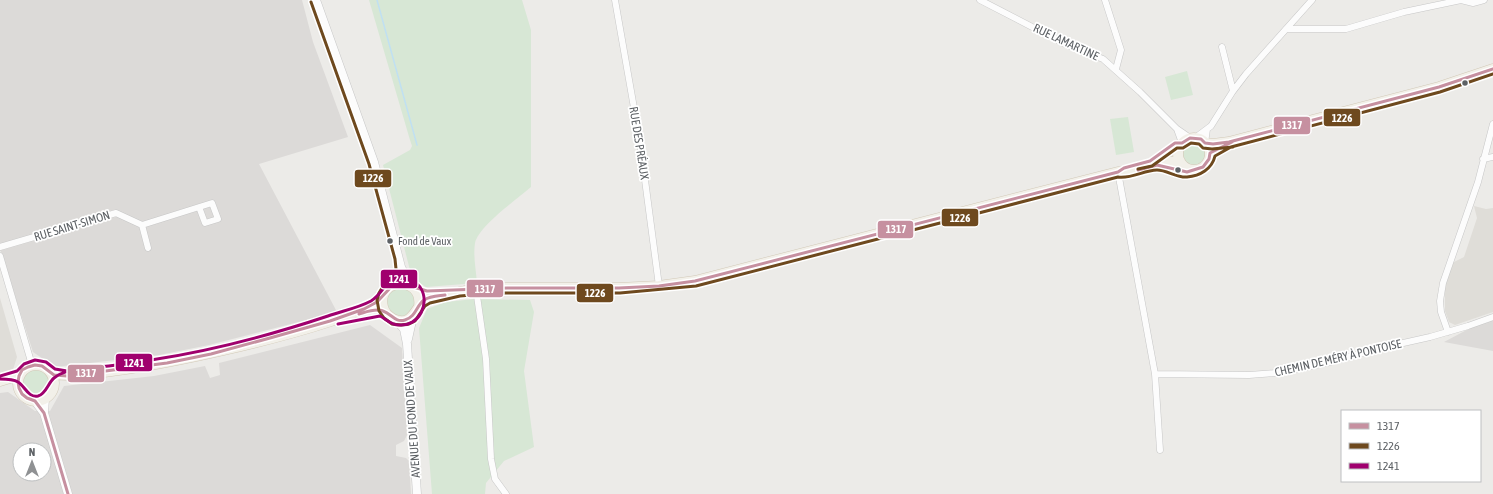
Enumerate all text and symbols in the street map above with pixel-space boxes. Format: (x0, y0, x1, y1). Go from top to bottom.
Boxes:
street label: RUE LAMARTINE (1031, 21, 1101, 63)
unlabelled marker (1460, 78, 1470, 88)
street label: RUE DES PRÉAUX (626, 105, 652, 181)
line badge: 1226 (1323, 108, 1361, 127)
text: 1226 (1332, 112, 1352, 124)
line badge: 1317 (1273, 116, 1311, 135)
text: 1317 (1282, 119, 1302, 131)
unlabelled marker (1173, 165, 1183, 175)
line badge: 1226 (354, 169, 392, 188)
text: 1226 (363, 172, 383, 184)
street label: RUE SAINT-SIMON (32, 208, 112, 244)
line badge: 1226 (941, 208, 979, 227)
text: 1226 (950, 212, 970, 224)
line badge: 1317 (877, 220, 914, 239)
text: 1317 (886, 223, 906, 235)
place label: Fond de Vaux (398, 235, 452, 247)
marker: Fond de Vaux (385, 236, 395, 246)
line badge: 1241 (380, 269, 418, 289)
text: 1241 (389, 273, 409, 285)
line badge: 1317 (466, 279, 504, 298)
text: 1317 (475, 283, 495, 295)
line badge: 1226 (576, 283, 614, 303)
text: 1226 (585, 287, 605, 299)
street label: CHEMIN DE MÉRY À PONTOISE (1273, 337, 1403, 379)
line badge: 1241 (115, 353, 153, 372)
text: 1241 (124, 357, 144, 369)
street label: AVENUE DU FOND DE VAUX (401, 359, 423, 478)
line badge: 1317 (67, 364, 105, 383)
text: 1317 (76, 367, 96, 379)
legend (1341, 410, 1481, 482)
text: 1317 (1377, 419, 1400, 433)
text: 1226 (1377, 439, 1400, 453)
north arrow (12, 442, 52, 482)
text: N (29, 446, 35, 458)
text: 1241 (1377, 459, 1400, 473)

